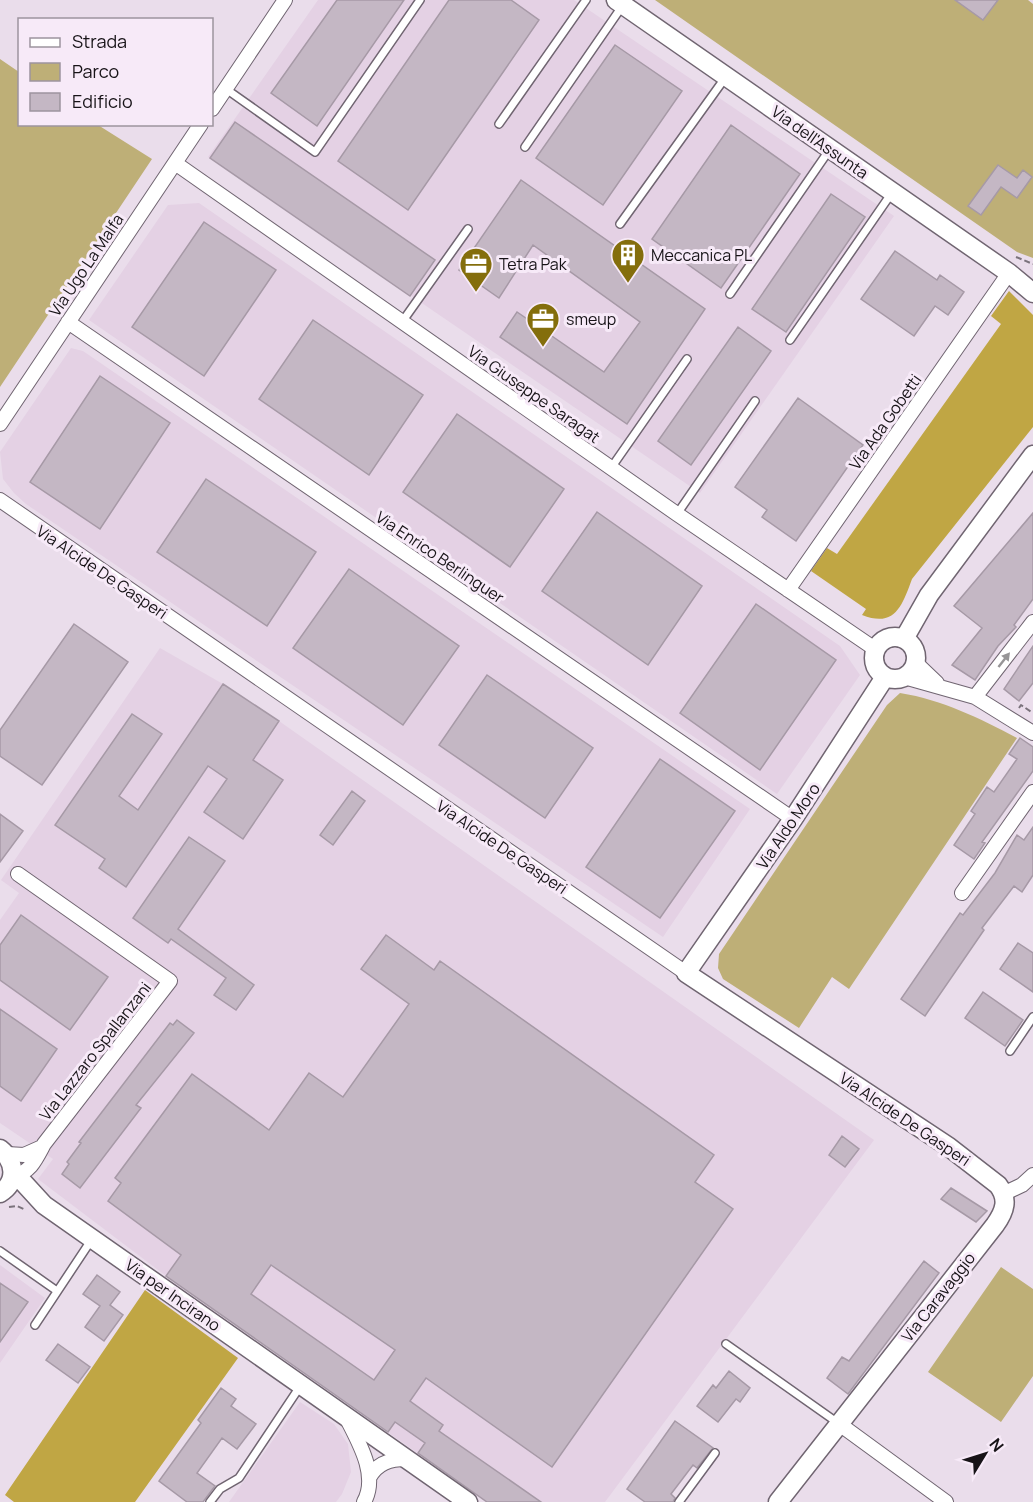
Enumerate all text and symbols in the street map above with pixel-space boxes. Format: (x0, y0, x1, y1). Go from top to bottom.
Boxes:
legend (18, 18, 213, 126)
text: Strada (72, 29, 127, 53)
text: Parco (72, 59, 119, 83)
text: Edificio (72, 89, 133, 113)
street label: Via dell'Assunta (767, 100, 873, 184)
street label: Via Ugo La Malfa (44, 209, 128, 321)
building icon: Meccanica PL (610, 237, 646, 284)
place label: Meccanica PL (651, 244, 752, 266)
office icon: Tetra Pak (458, 246, 494, 293)
place label: Tetra Pak (499, 253, 568, 275)
office icon: smeup (525, 301, 561, 348)
place label: smeup (566, 308, 616, 330)
street label: Via Giuseppe Saragat (464, 340, 604, 448)
street label: Via Ada Gobetti (844, 370, 926, 474)
street label: Via Enrico Berlinguer (371, 506, 509, 608)
street label: Via Alcide De Gasperi (32, 520, 172, 624)
one-way arrow (998, 652, 1010, 667)
street label: Via Aldo Moro (751, 779, 825, 873)
street label: Via Alcide De Gasperi (432, 795, 572, 899)
street label: Via Lazzaro Spallanzani (34, 977, 156, 1125)
street label: Via Alcide De Gasperi (835, 1067, 975, 1171)
street label: Via Caravaggio (896, 1248, 980, 1346)
street label: Via per Incirano (121, 1254, 225, 1336)
north arrow (955, 1424, 1015, 1484)
text: N (985, 1433, 1009, 1456)

